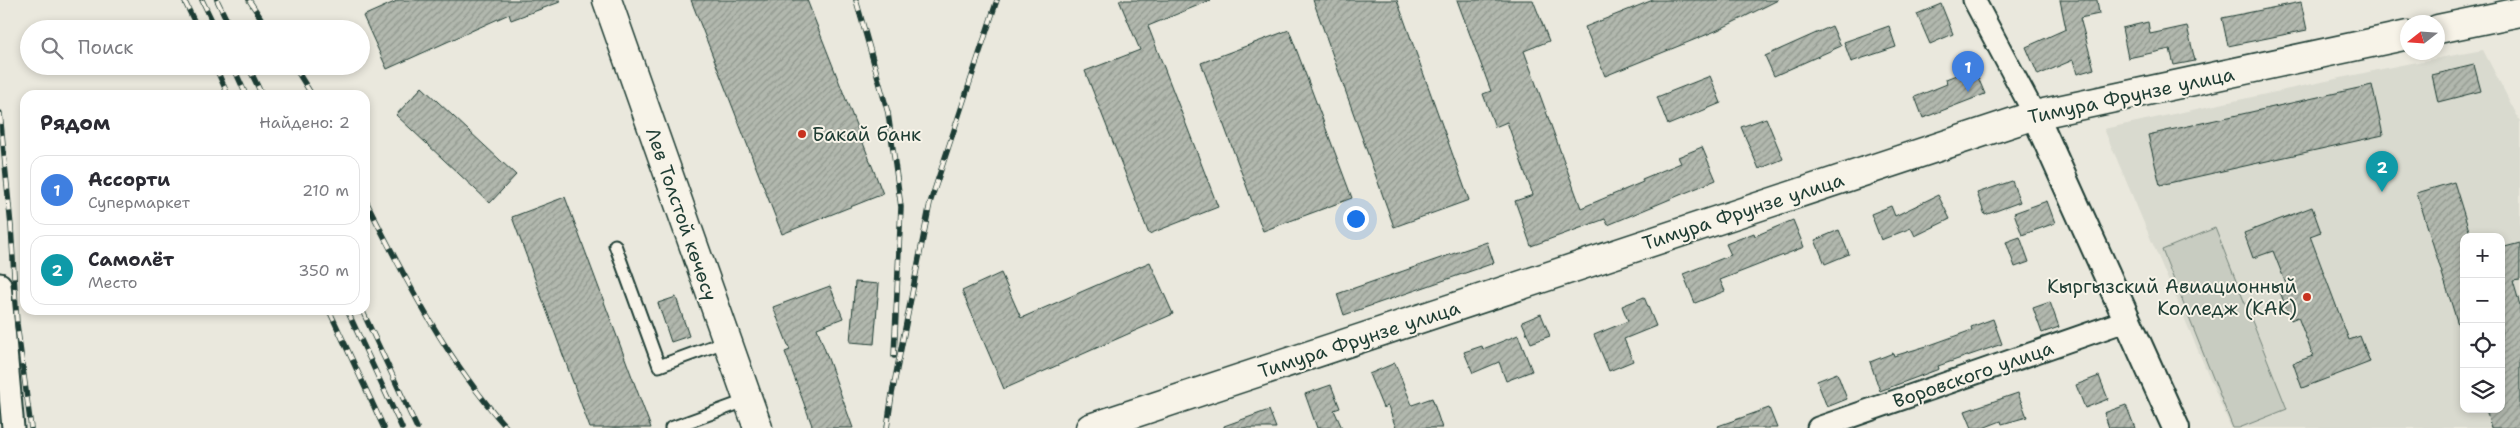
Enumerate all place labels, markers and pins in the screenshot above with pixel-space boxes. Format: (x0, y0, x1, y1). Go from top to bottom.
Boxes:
pin: 1 (1952, 51, 1984, 92)
place label: Бакай банк (812, 122, 921, 147)
marker: Бакай банк (796, 128, 808, 140)
pin: 2 (2366, 151, 2398, 192)
place label: Кыргызский Авиационный Колледж (КАК) (2047, 274, 2297, 321)
marker: Кыргызский Авиационный Колледж (КАК) (2301, 291, 2313, 303)

